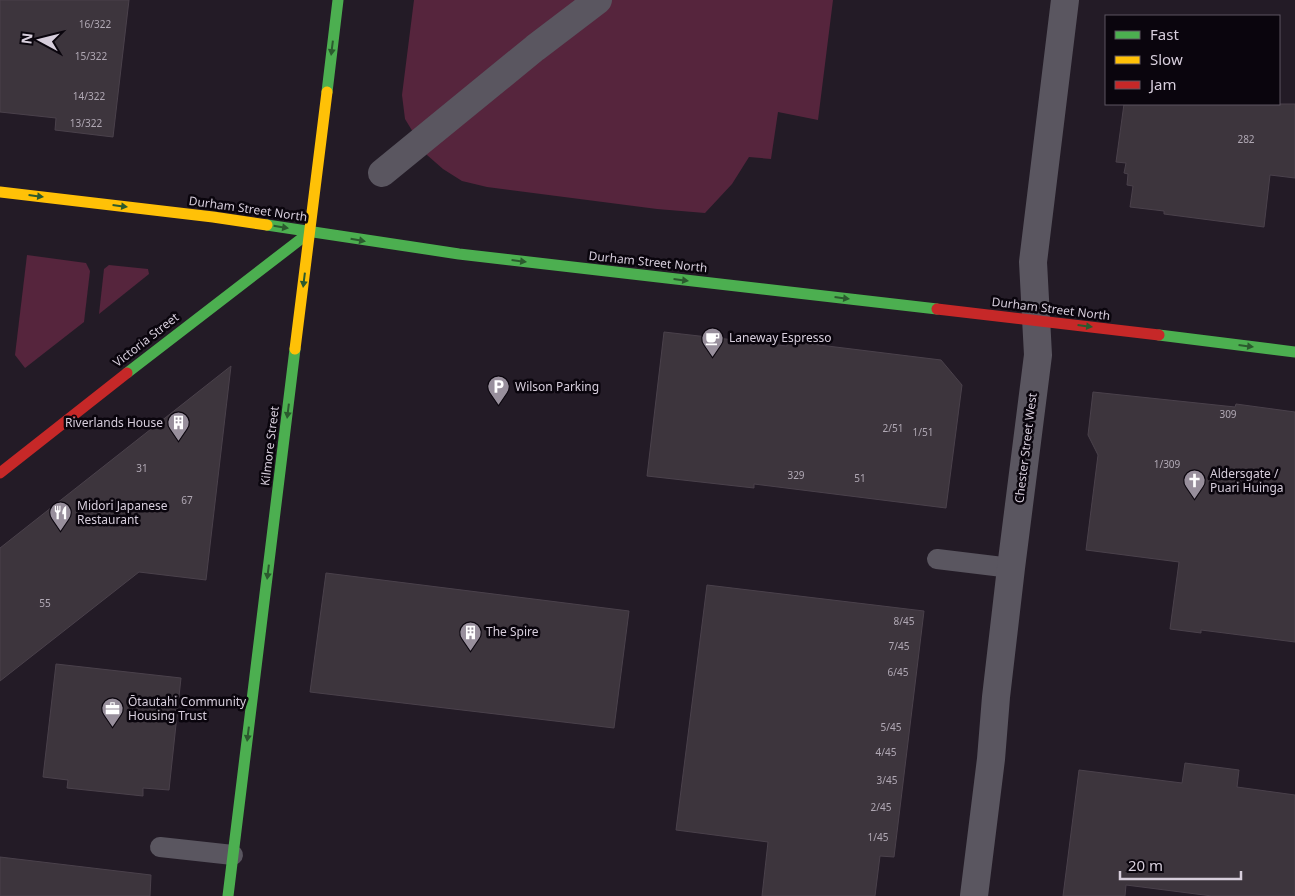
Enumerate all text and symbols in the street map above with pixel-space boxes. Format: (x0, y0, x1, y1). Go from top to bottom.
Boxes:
north arrow (15, 15, 65, 65)
legend (1105, 15, 1280, 105)
house number: 16/322 (79, 17, 111, 31)
text: Fast (1150, 24, 1179, 44)
text: N (16, 32, 37, 45)
one-way arrow (328, 41, 336, 57)
house number: 15/322 (75, 49, 107, 63)
text: Slow (1150, 49, 1183, 69)
text: Jam (1148, 74, 1177, 94)
house number: 14/322 (73, 89, 105, 103)
house number: 13/322 (70, 116, 102, 130)
house number: 282 (1237, 132, 1255, 146)
one-way arrow (28, 192, 44, 200)
street label: Durham Street North (188, 192, 308, 225)
one-way arrow (112, 202, 128, 210)
one-way arrow (273, 224, 289, 232)
one-way arrow (351, 237, 367, 245)
street label: Durham Street North (588, 247, 708, 276)
one-way arrow (512, 257, 528, 265)
one-way arrow (300, 272, 308, 288)
one-way arrow (673, 276, 689, 284)
street label: Durham Street North (991, 293, 1111, 324)
one-way arrow (835, 294, 851, 302)
street label: Victoria Street (109, 308, 183, 371)
one-way arrow (1077, 322, 1093, 330)
cafe icon: Laneway Espresso (701, 326, 725, 357)
place label: Laneway Espresso (729, 329, 831, 346)
one-way arrow (1238, 342, 1254, 350)
parking icon: Wilson Parking (487, 375, 511, 406)
place label: Wilson Parking (515, 378, 599, 395)
street label: Chester Street West (1010, 391, 1041, 504)
one-way arrow (284, 403, 292, 419)
street label: Kilmore Street (256, 404, 283, 487)
house number: 309 (1219, 407, 1237, 421)
building icon: Riverlands House (167, 411, 191, 442)
place label: Riverlands House (65, 414, 163, 431)
house number: 2/51 (883, 421, 903, 435)
house number: 1/51 (913, 425, 933, 439)
house number: 1/309 (1154, 457, 1181, 471)
house number: 31 (136, 461, 148, 475)
place label: Aldersgate / Puari Huinga (1210, 465, 1284, 496)
house number: 329 (787, 468, 805, 482)
church icon: Aldersgate / Puari Huinga (1182, 469, 1206, 500)
house number: 51 (854, 471, 866, 485)
house number: 67 (181, 493, 193, 507)
place label: Midori Japanese Restaurant (77, 497, 168, 528)
restaurant icon: Midori Japanese Restaurant (49, 501, 73, 532)
one-way arrow (264, 565, 272, 581)
house number: 55 (39, 596, 51, 610)
house number: 8/45 (894, 614, 915, 628)
building icon: The Spire (458, 620, 482, 651)
place label: The Spire (486, 623, 539, 640)
house number: 7/45 (889, 639, 910, 653)
house number: 6/45 (888, 665, 909, 679)
place label: Ōtautahi Community Housing Trust (128, 693, 247, 724)
office icon: Ōtautahi Community Housing Trust (100, 697, 124, 728)
house number: 5/45 (881, 720, 902, 734)
one-way arrow (244, 726, 252, 742)
house number: 4/45 (876, 745, 897, 759)
house number: 3/45 (877, 773, 898, 787)
house number: 2/45 (871, 800, 892, 814)
house number: 1/45 (868, 830, 889, 844)
scale bar (1120, 848, 1241, 880)
text: 20 m (1128, 855, 1163, 875)

